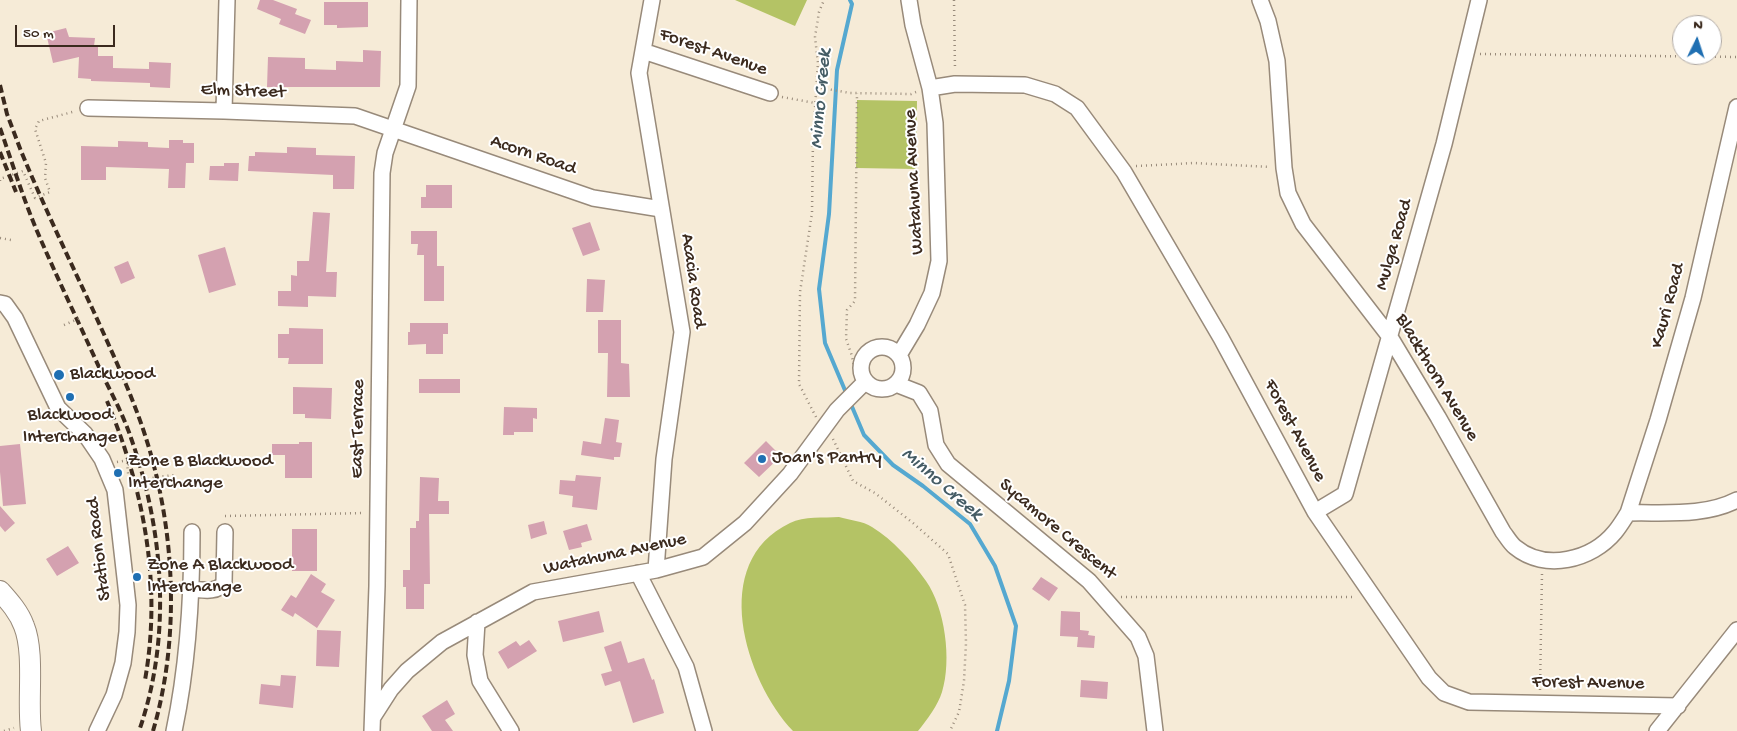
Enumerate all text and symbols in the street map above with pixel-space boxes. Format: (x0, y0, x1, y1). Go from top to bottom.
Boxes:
scale bar (18, 15, 118, 47)
north arrow (1672, 15, 1722, 65)
text: N (1693, 17, 1703, 34)
street label: Forest Avenue (656, 24, 770, 82)
text: 50 m (23, 25, 54, 43)
water label: Minno Creek (806, 48, 838, 150)
street label: Elm Street (200, 79, 286, 105)
street label: Watahuna Avenue (900, 109, 930, 255)
street label: Acorn Road (487, 131, 579, 181)
street label: Mulga Road (1371, 197, 1419, 293)
street label: Acacia Road (674, 232, 710, 330)
street label: Kauri Road (1647, 261, 1691, 351)
street label: Blackthorn Avenue (1389, 310, 1483, 446)
place label: Blackwood (70, 364, 155, 386)
marker: Blackwood (52, 368, 66, 382)
street label: Forest Avenue (1258, 376, 1330, 486)
street label: East Terrace (347, 379, 371, 479)
marker: Blackwood Interchange (64, 391, 76, 403)
place label: Blackwood Interchange (23, 405, 117, 449)
water label: Minno Creek (895, 443, 987, 527)
place label: Joan's Pantry (772, 448, 882, 470)
place label: Zone B Blackwood Interchange (128, 451, 273, 495)
marker: Joan's Pantry (756, 453, 768, 465)
marker: Zone B Blackwood Interchange (112, 467, 124, 479)
street label: Sycamore Crescent (994, 474, 1120, 586)
street label: Station Road (82, 496, 118, 602)
street label: Watahuna Avenue (542, 529, 688, 581)
place label: Zone A Blackwood Interchange (147, 555, 293, 599)
marker: Zone A Blackwood Interchange (131, 571, 143, 583)
street label: Forest Avenue (1532, 672, 1644, 696)

